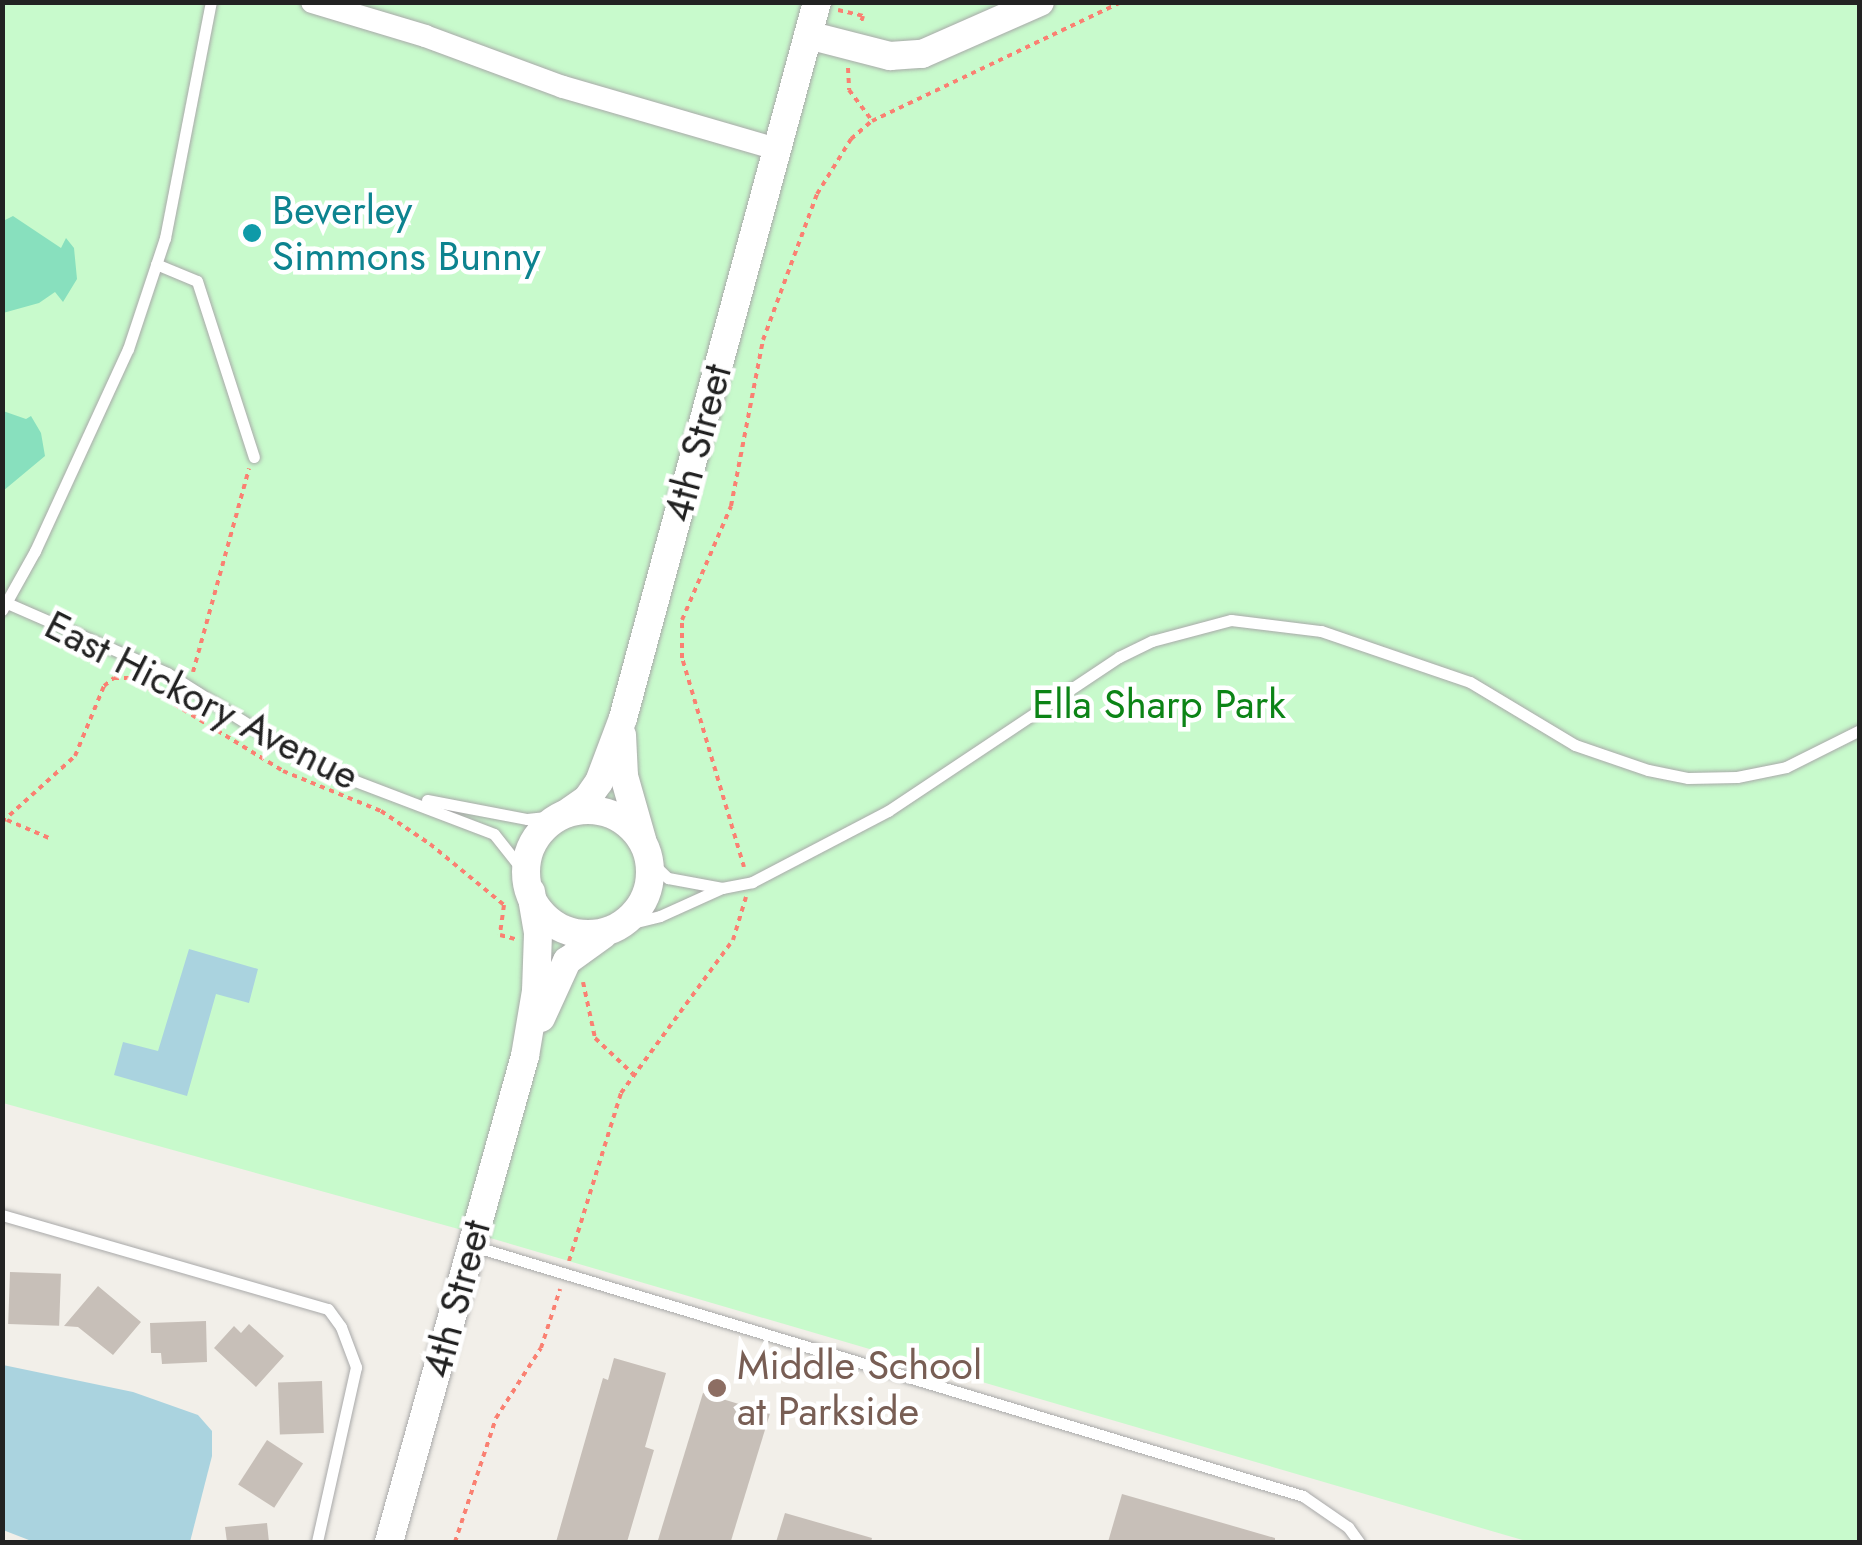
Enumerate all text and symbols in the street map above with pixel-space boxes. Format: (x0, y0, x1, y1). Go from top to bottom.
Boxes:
place label: Beverley Simmons Bunny (272, 186, 540, 280)
marker: Beverley Simmons Bunny (241, 222, 263, 244)
street label: 4th Street (653, 359, 741, 527)
street label: East Hickory Avenue (37, 600, 367, 800)
park label: Ella Sharp Park (1032, 680, 1286, 728)
street label: 4th Street (412, 1215, 500, 1383)
place label: Middle School at Parkside (737, 1341, 982, 1435)
marker: Middle School at Parkside (706, 1377, 728, 1399)

